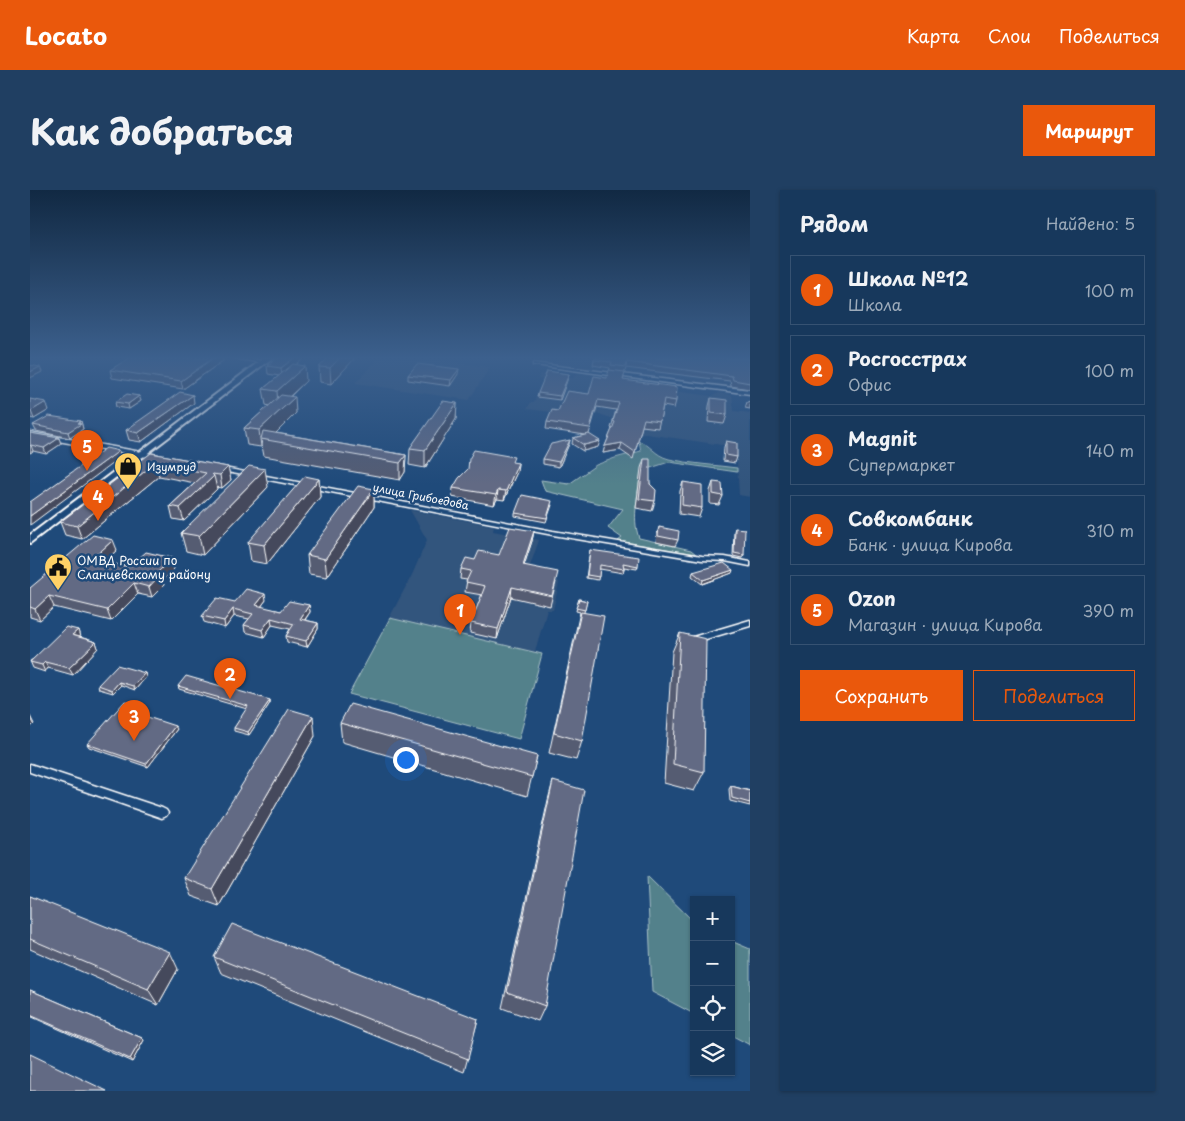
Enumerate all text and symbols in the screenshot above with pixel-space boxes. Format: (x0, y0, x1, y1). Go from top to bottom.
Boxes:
text: Locato (25, 17, 107, 53)
text: Карта (907, 22, 960, 49)
text: Слои (988, 22, 1031, 49)
text: Поделиться (1059, 22, 1160, 49)
text: Как добраться (30, 104, 294, 157)
button: Маршрут (1023, 105, 1155, 156)
text: Рядом (800, 207, 868, 239)
text: Найдено: 5 (1046, 211, 1135, 235)
text: Школа №12 (848, 264, 968, 292)
text: 1 (813, 278, 821, 302)
text: 100 m (1085, 278, 1134, 302)
text: Школа (848, 292, 902, 316)
text: Росгосстрах (848, 344, 967, 372)
text: 2 (811, 358, 823, 382)
text: 100 m (1085, 358, 1134, 382)
text: Офис (848, 372, 891, 396)
text: Magnit (848, 424, 917, 452)
pin: 5 (71, 430, 103, 471)
text: 3 (812, 438, 822, 462)
text: 140 m (1086, 438, 1134, 462)
shop icon: Изумруд (113, 451, 143, 490)
text: Супермаркет (848, 452, 955, 476)
place label: Изумруд (147, 458, 196, 475)
street label: улица Грибоедова (372, 478, 471, 514)
pin: 4 (82, 480, 114, 521)
text: Совкомбанк (848, 504, 973, 532)
text: 4 (812, 518, 822, 542)
text: 310 m (1086, 518, 1134, 542)
text: Банк · улица Кирова (848, 532, 1013, 556)
place label: ОМВД России по Сланцевскому району (77, 551, 211, 583)
public building icon: ОМВД России по Сланцевскому району (43, 552, 73, 591)
text: Ozon (848, 584, 896, 612)
pin: 1 (444, 594, 476, 635)
text: 5 (812, 598, 822, 622)
text: 390 m (1083, 598, 1134, 622)
text: Магазин · улица Кирова (848, 612, 1042, 636)
pin: 2 (214, 658, 246, 699)
button: Сохранить (800, 670, 963, 721)
button: Поделиться (973, 670, 1135, 721)
pin: 3 (118, 700, 150, 741)
your location (393, 747, 419, 773)
map controls (690, 896, 735, 1076)
button: + (690, 896, 735, 941)
button: − (690, 941, 735, 986)
button: locate (690, 986, 735, 1031)
button: layers (690, 1031, 735, 1076)

